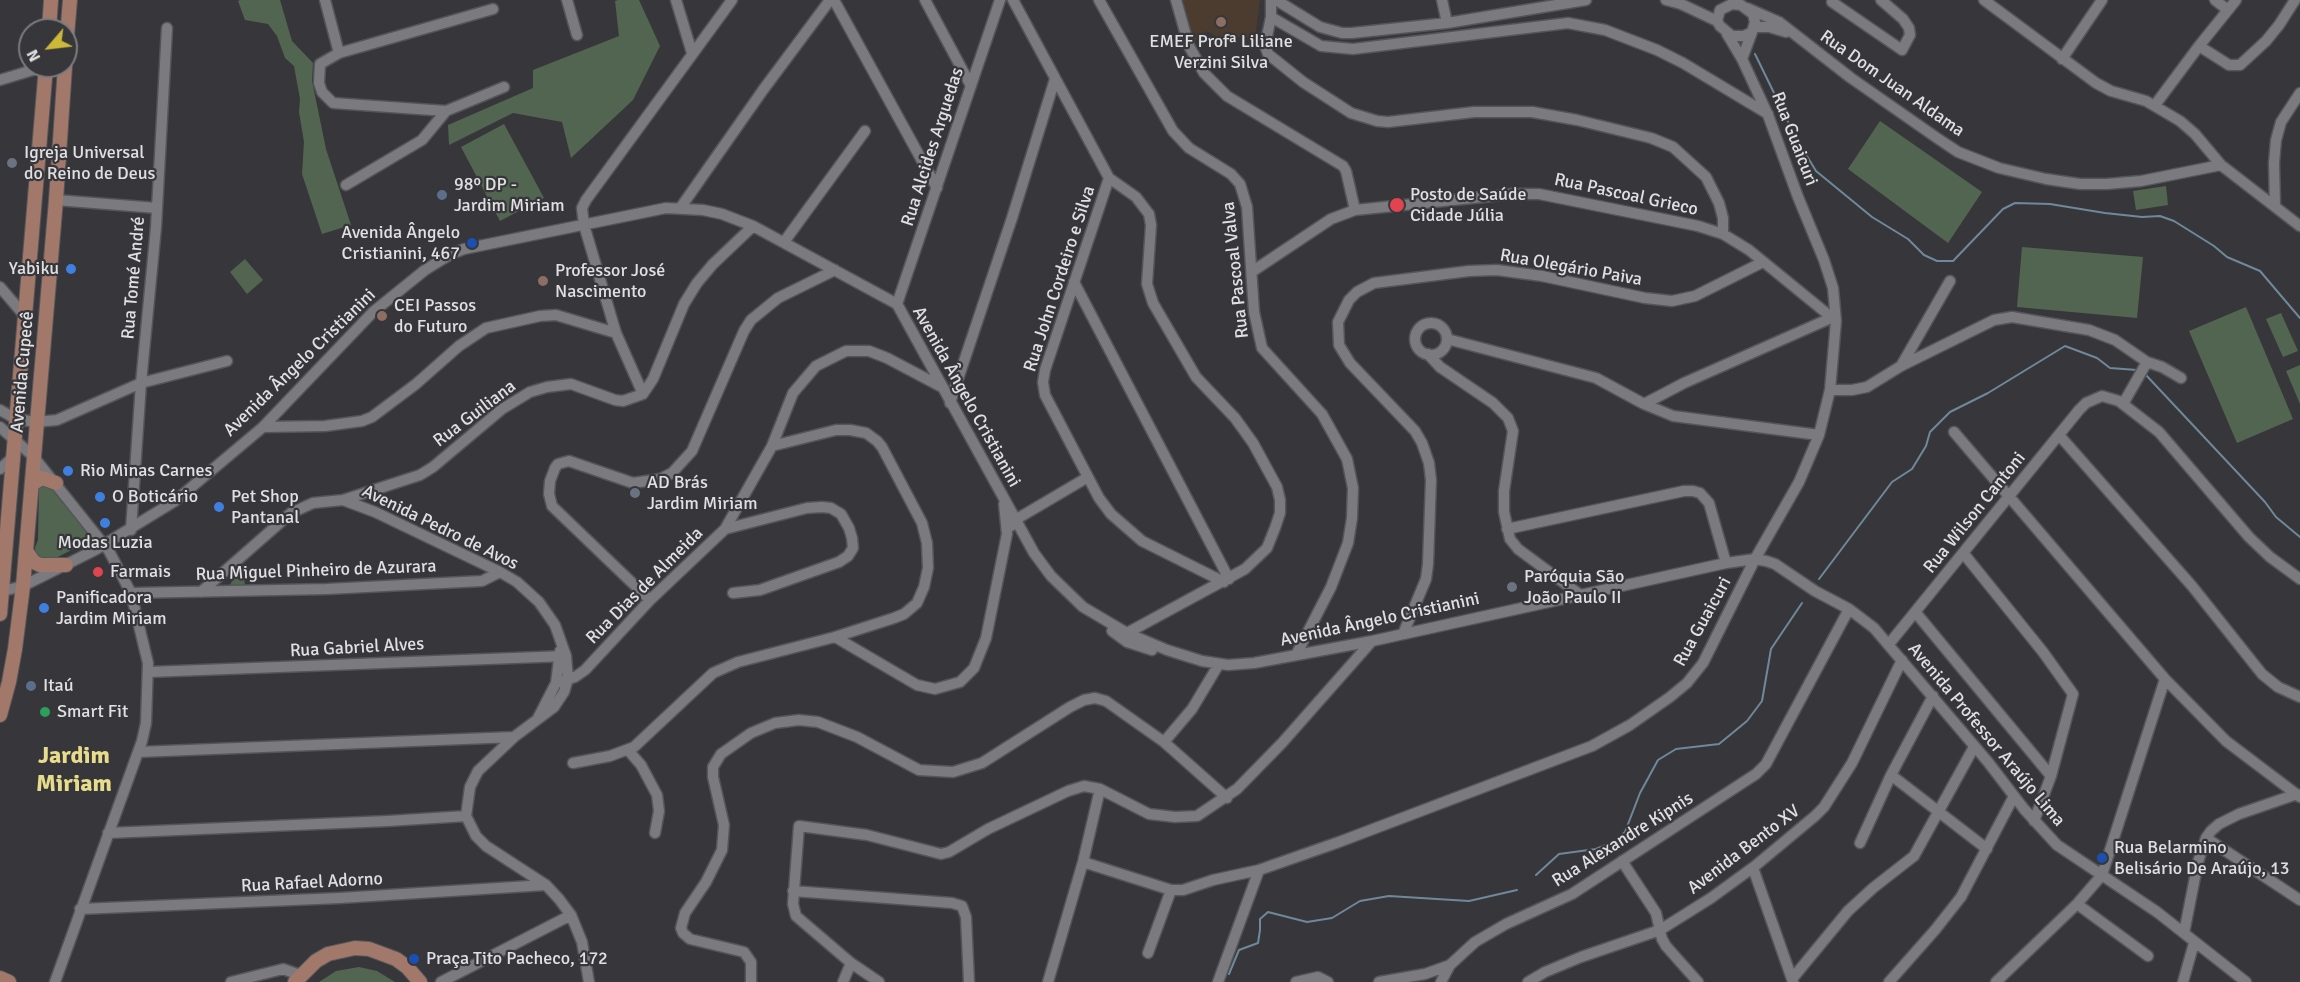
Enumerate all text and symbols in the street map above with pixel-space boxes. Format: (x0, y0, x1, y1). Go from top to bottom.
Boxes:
marker: EMEF Profª Liliane Verzini Silva (1214, 15, 1228, 29)
north arrow (18, 18, 78, 78)
street label: Rua Dom Juan Aldama (1816, 26, 1968, 142)
place label: EMEF Profª Liliane Verzini Silva (1149, 31, 1293, 74)
text: N (22, 46, 45, 65)
street label: Rua Alcides Arguedas (897, 65, 969, 229)
street label: Rua Guaicuri (1766, 89, 1822, 189)
place label: Igreja Universal do Reino de Deus (24, 142, 155, 184)
marker: Igreja Universal do Reino de Deus (5, 156, 19, 170)
street label: Rua Pascoal Grieco (1552, 169, 1700, 221)
place label: 98º DP - Jardim Miriam (454, 174, 565, 216)
street label: Rua John Cordeiro e Silva (1020, 183, 1100, 375)
place label: Posto de Saúde Cidade Júlia (1410, 184, 1526, 226)
marker: 98º DP - Jardim Miriam (435, 188, 449, 202)
marker: Posto de Saúde Cidade Júlia (1388, 196, 1406, 214)
street label: Rua Pascoal Valva (1218, 201, 1254, 339)
street label: Rua Tomé André (118, 216, 150, 340)
place label: Avenida Ângelo Cristianini, 467 (341, 222, 460, 264)
marker: Avenida Ângelo Cristianini, 467 (465, 236, 479, 250)
street label: Rua Olegário Paiva (1498, 245, 1644, 291)
place label: Yabiku (9, 258, 59, 280)
place label: Professor José Nascimento (555, 260, 665, 302)
marker: Yabiku (64, 262, 78, 276)
marker: Professor José Nascimento (536, 274, 550, 288)
street label: Avenida Ângelo Cristianini (219, 285, 381, 441)
place label: CEI Passos do Futuro (394, 295, 476, 338)
street label: Avenida Ângelo Cristianini (907, 303, 1025, 491)
marker: CEI Passos do Futuro (375, 309, 389, 323)
street label: Avenida Cupecê (7, 311, 39, 433)
street label: Rua Guiliana (429, 376, 521, 452)
street label: Rua Wilson Cantoni (1919, 448, 2031, 578)
place label: Rio Minas Carnes (80, 460, 212, 482)
marker: Rio Minas Carnes (61, 464, 75, 478)
place label: AD Brás Jardim Miriam (647, 472, 758, 514)
street label: Avenida Pedro de Avos (358, 481, 522, 575)
place label: O Boticário (112, 486, 198, 508)
place label: Pet Shop Pantanal (231, 486, 299, 528)
marker: AD Brás Jardim Miriam (628, 486, 642, 500)
marker: O Boticário (93, 490, 107, 504)
marker: Pet Shop Pantanal (212, 500, 226, 514)
marker: Modas Luzia (98, 516, 112, 530)
street label: Rua Dias de Almeida (582, 523, 708, 649)
place label: Modas Luzia (57, 532, 153, 554)
street label: Rua Miguel Pinheiro de Azurara (195, 556, 437, 586)
place label: Farmais (110, 561, 171, 583)
marker: Farmais (91, 565, 105, 579)
place label: Paróquia São João Paulo II (1524, 566, 1624, 608)
street label: Rua Guaicuri (1670, 573, 1736, 671)
marker: Paróquia São João Paulo II (1505, 580, 1519, 594)
place label: Panificadora Jardim Miriam (56, 587, 167, 630)
street label: Avenida Ângelo Cristianini (1278, 588, 1482, 652)
marker: Panificadora Jardim Miriam (37, 601, 51, 615)
street label: Rua Gabriel Alves (289, 634, 425, 662)
street label: Avenida Professor Araújo Lima (1903, 639, 2069, 831)
place label: Itaú (43, 675, 74, 697)
marker: Itaú (24, 679, 38, 693)
place label: Smart Fit (57, 701, 128, 723)
marker: Smart Fit (38, 705, 52, 719)
district label: Jardim Miriam (36, 743, 112, 799)
street label: Rua Alexandre Kipnis (1549, 788, 1697, 892)
street label: Avenida Bento XV (1684, 801, 1804, 899)
place label: Rua Belarmino Belisário De Araújo, 13 (2114, 837, 2290, 880)
marker: Rua Belarmino Belisário De Araújo, 13 (2095, 851, 2109, 865)
street label: Rua Rafael Adorno (240, 868, 384, 898)
place label: Praça Tito Pacheco, 172 (426, 948, 608, 970)
marker: Praça Tito Pacheco, 172 (407, 952, 421, 966)

